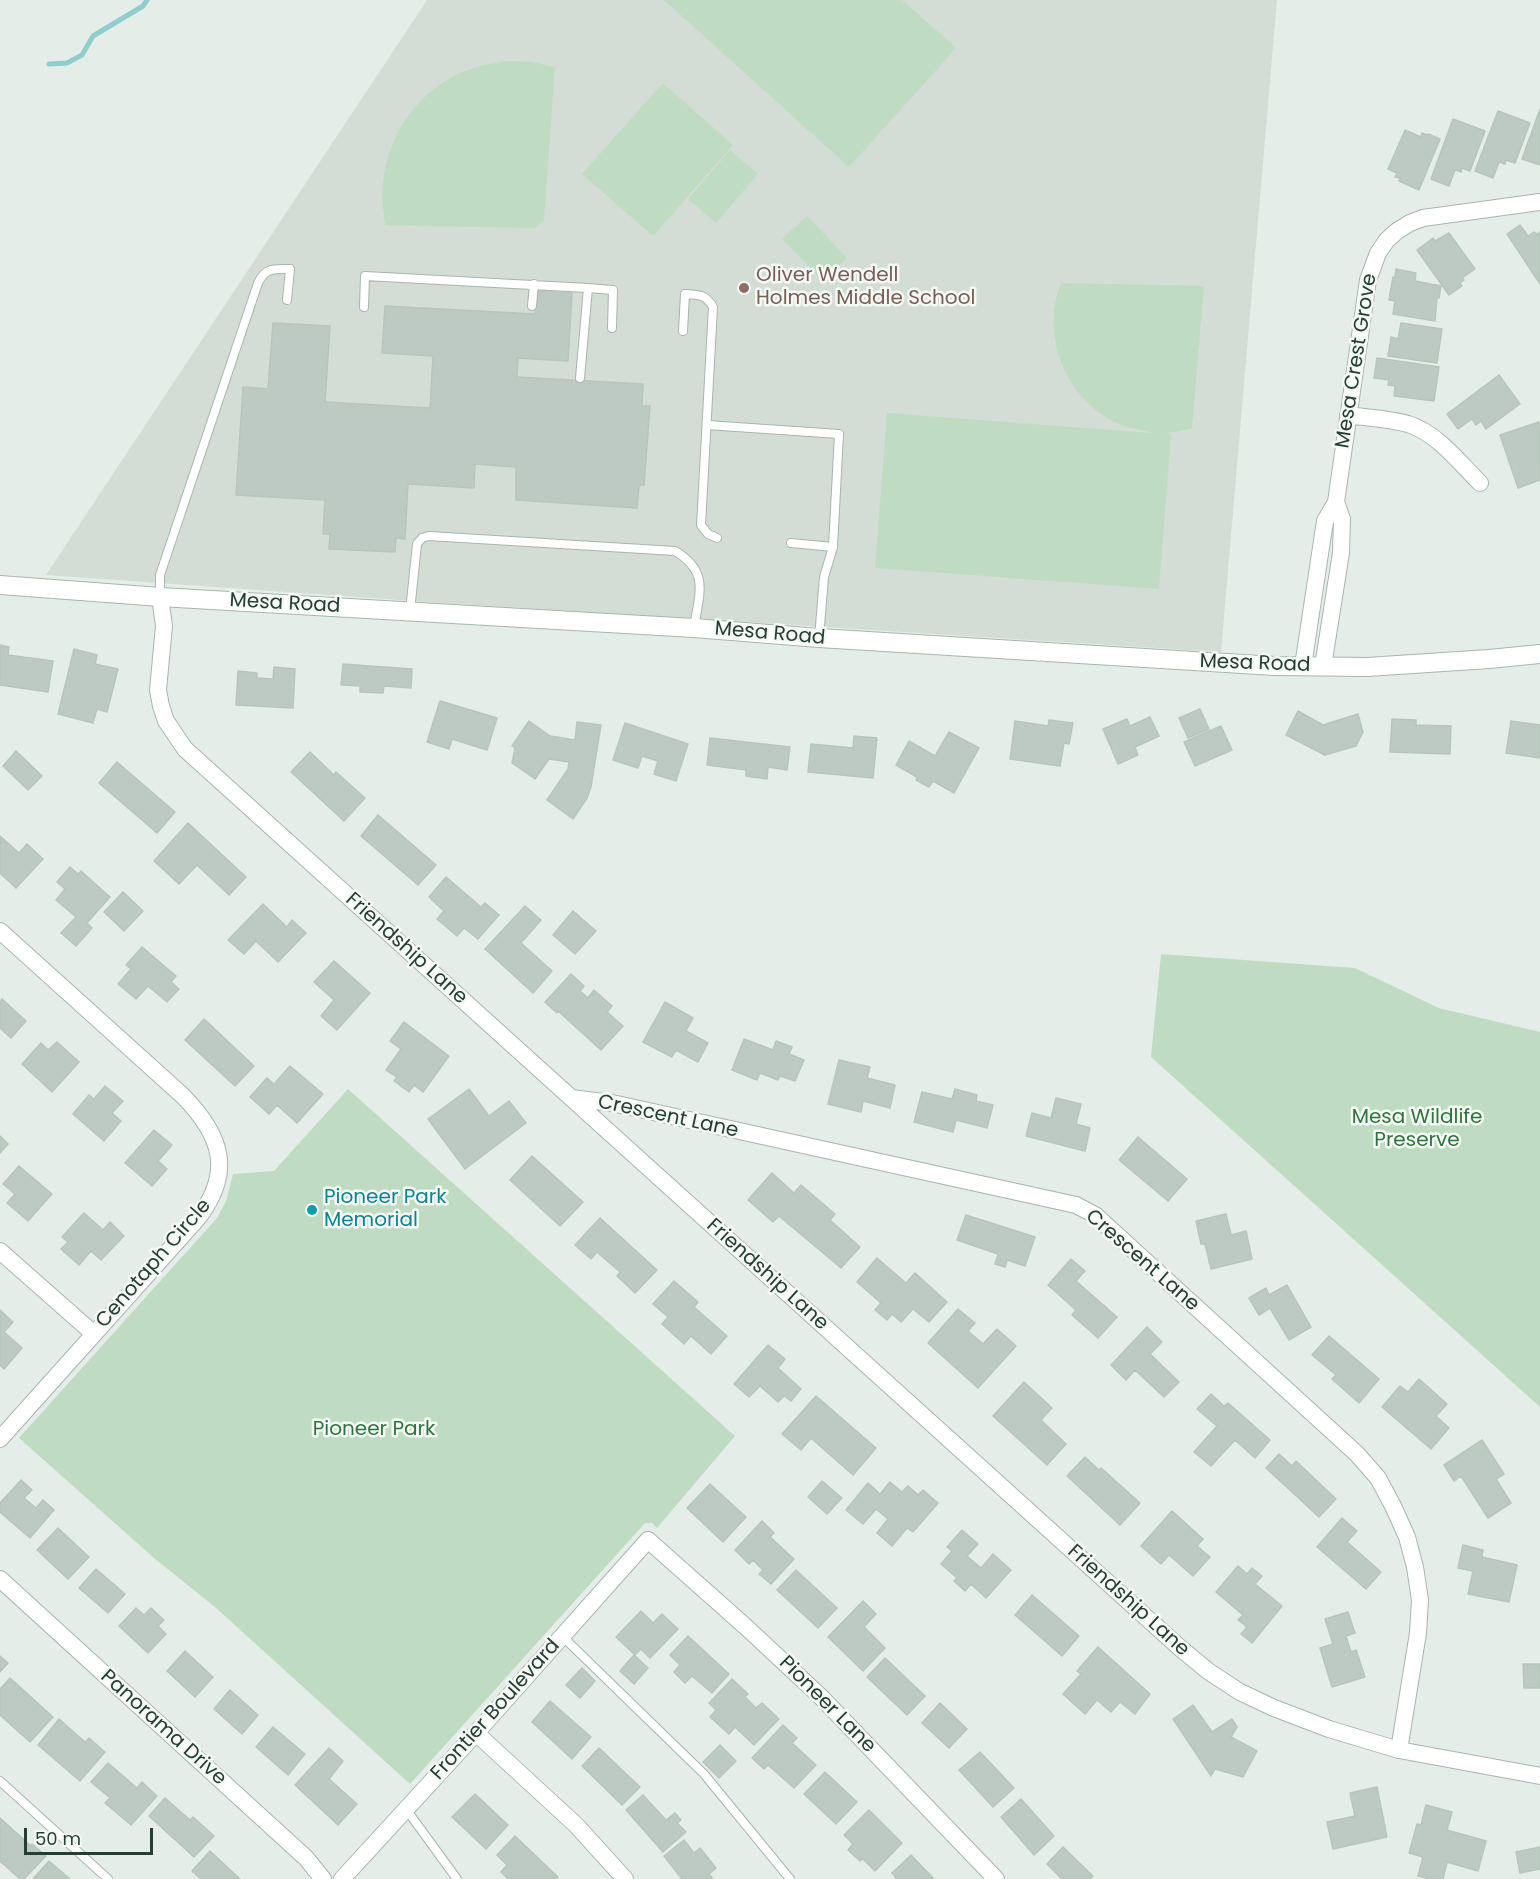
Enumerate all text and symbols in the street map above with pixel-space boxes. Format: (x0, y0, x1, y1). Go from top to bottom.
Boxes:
place label: Oliver Wendell Holmes Middle School (756, 264, 975, 311)
street label: Mesa Crest Grove (1331, 272, 1383, 450)
marker: Oliver Wendell Holmes Middle School (737, 281, 751, 295)
street label: Mesa Road (229, 589, 341, 619)
street label: Mesa Road (714, 617, 826, 651)
street label: Mesa Road (1199, 650, 1311, 678)
street label: Friendship Lane (340, 888, 472, 1010)
street label: Crescent Lane (596, 1090, 740, 1144)
park label: Mesa Wildlife Preserve (1352, 1106, 1482, 1153)
place label: Pioneer Park Memorial (324, 1186, 447, 1233)
street label: Cenotaph Circle (91, 1195, 217, 1333)
marker: Pioneer Park Memorial (305, 1203, 319, 1217)
street label: Crescent Lane (1080, 1205, 1204, 1317)
street label: Friendship Lane (701, 1214, 833, 1336)
park label: Pioneer Park (313, 1418, 435, 1442)
street label: Friendship Lane (1062, 1540, 1194, 1662)
street label: Frontier Boulevard (426, 1635, 566, 1785)
street label: Pioneer Lane (774, 1652, 880, 1758)
street label: Panorama Drive (95, 1665, 231, 1791)
scale bar (27, 1816, 156, 1854)
text: 50 m (35, 1826, 81, 1851)

